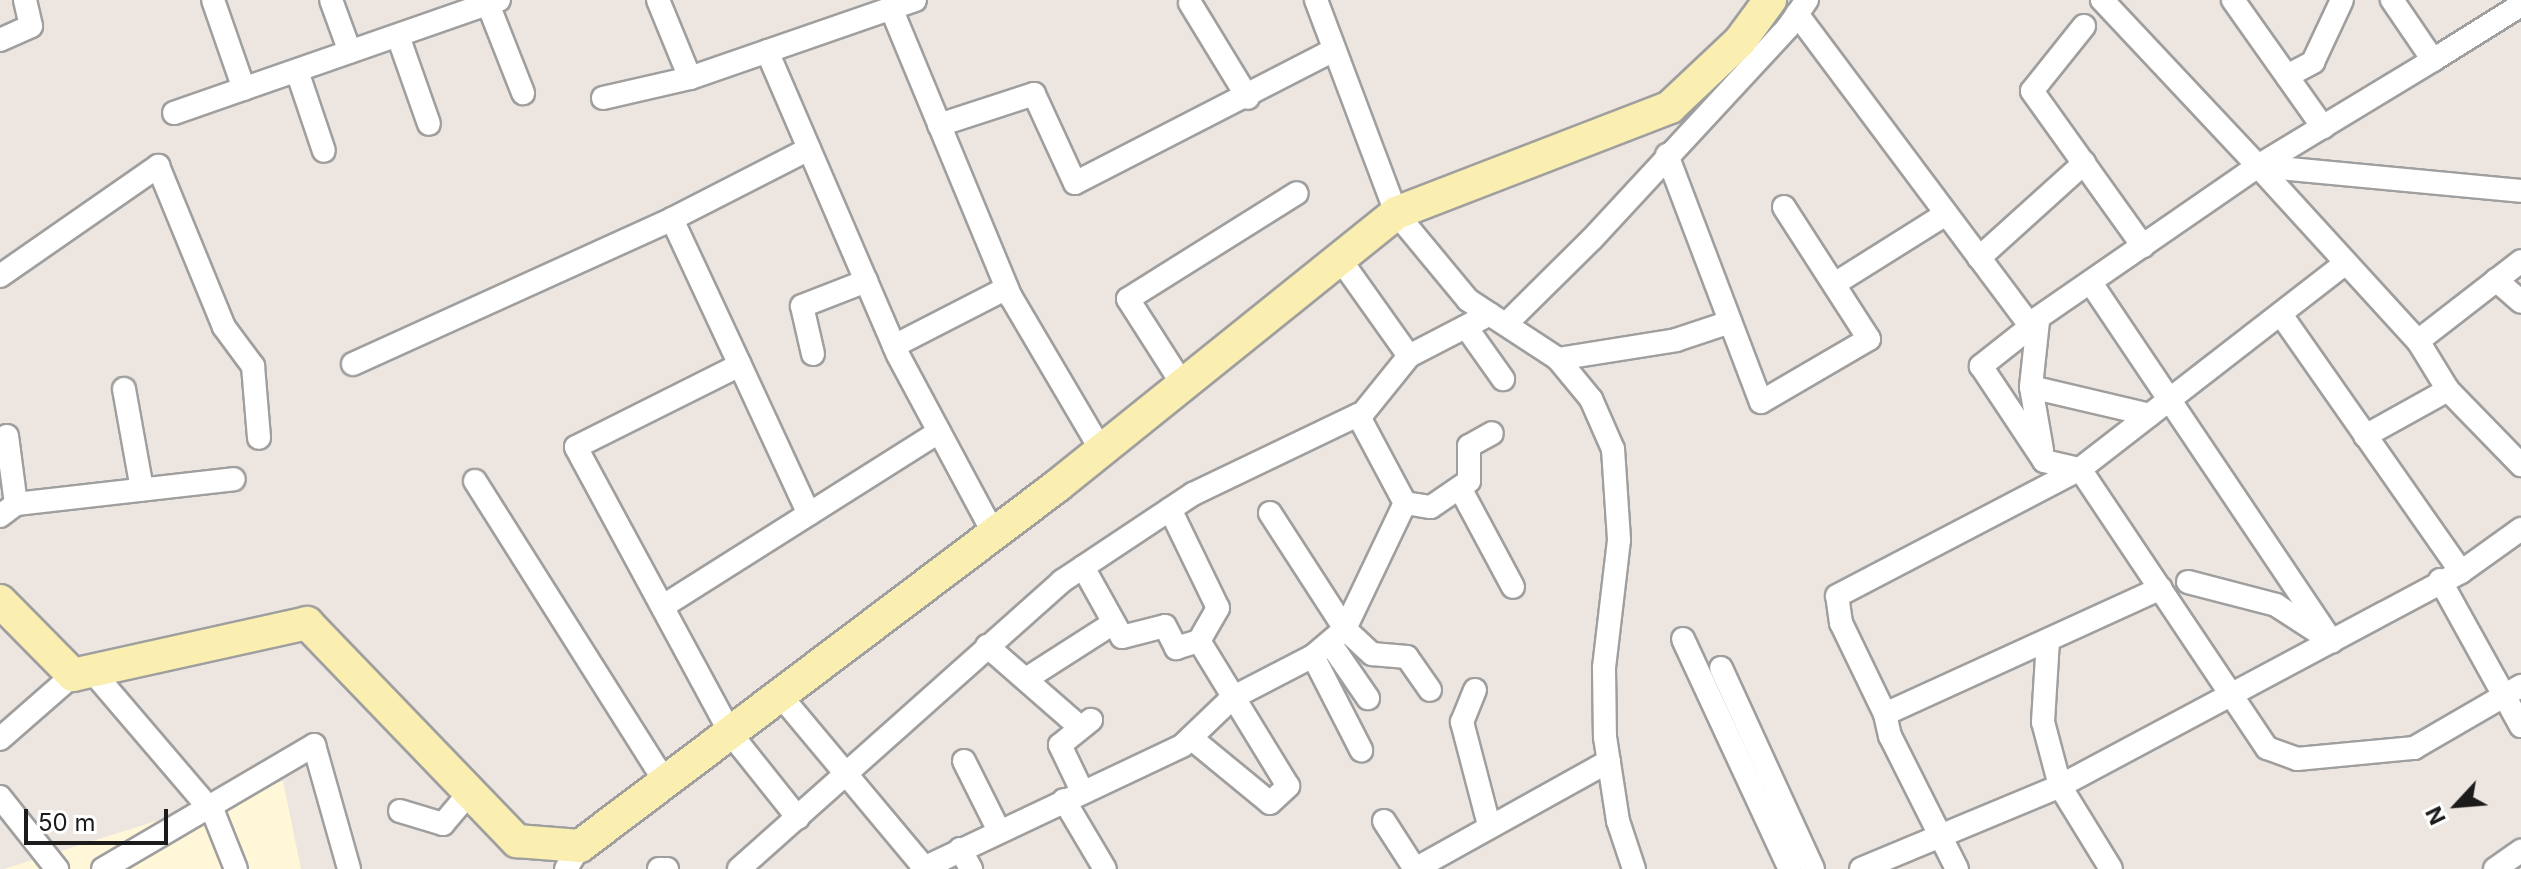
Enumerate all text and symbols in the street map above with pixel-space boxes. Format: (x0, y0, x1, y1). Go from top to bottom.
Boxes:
north arrow (2417, 765, 2497, 845)
scale bar (28, 793, 172, 843)
text: N (2420, 802, 2451, 829)
text: 50 m (38, 808, 96, 837)

